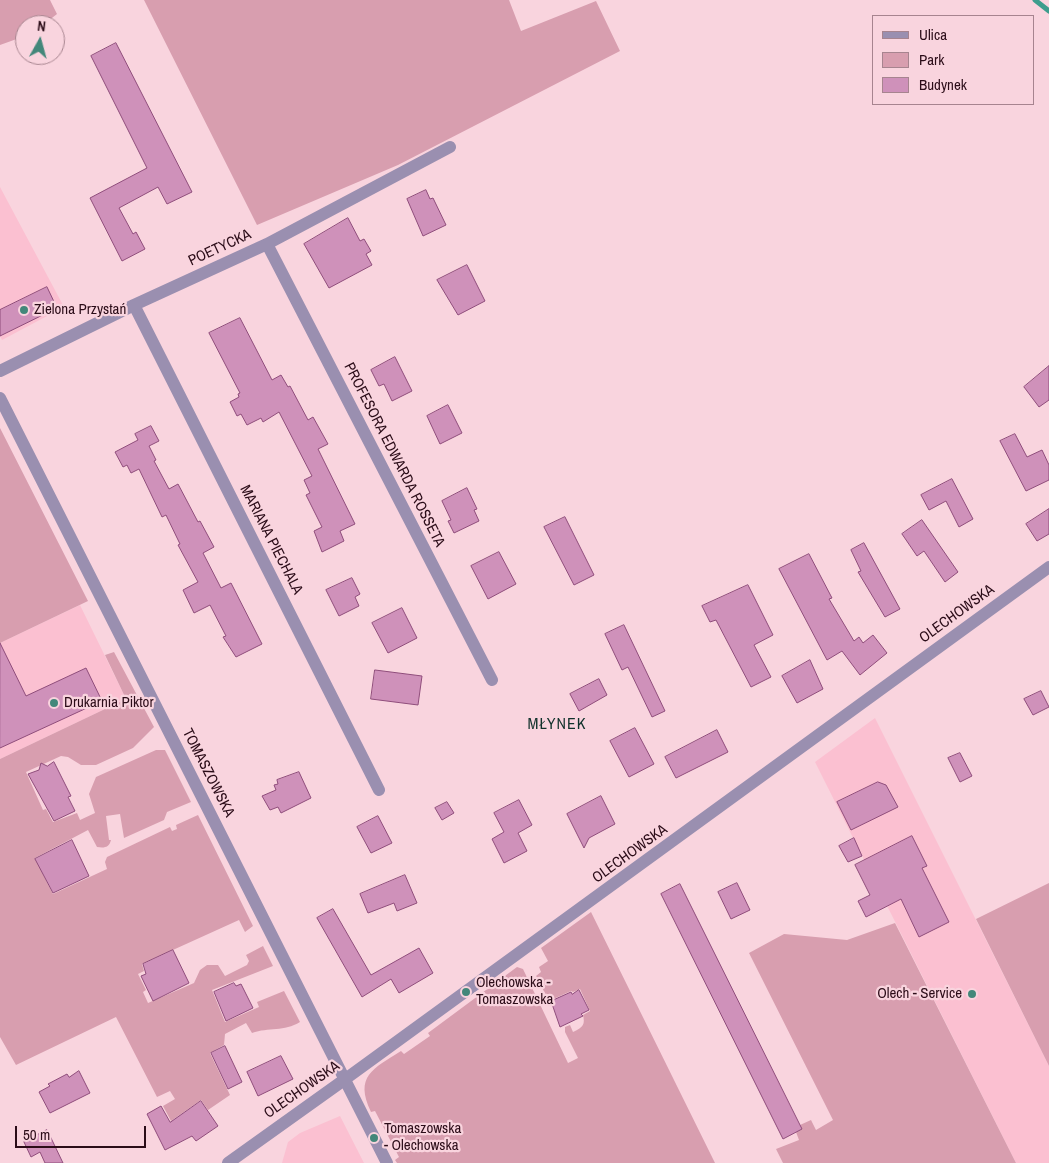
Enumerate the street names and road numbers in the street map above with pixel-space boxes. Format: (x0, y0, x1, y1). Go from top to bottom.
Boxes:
street label: POETYCKA (186, 226, 254, 270)
street label: PROFESORA EDWARDA ROSSETA (340, 360, 448, 550)
street label: MARIANA PIECHALA (236, 482, 306, 598)
street label: OLECHOWSKA (916, 581, 998, 647)
street label: TOMASZOWSKA (178, 726, 238, 820)
street label: OLECHOWSKA (589, 821, 671, 887)
street label: OLECHOWSKA (261, 1057, 343, 1123)

